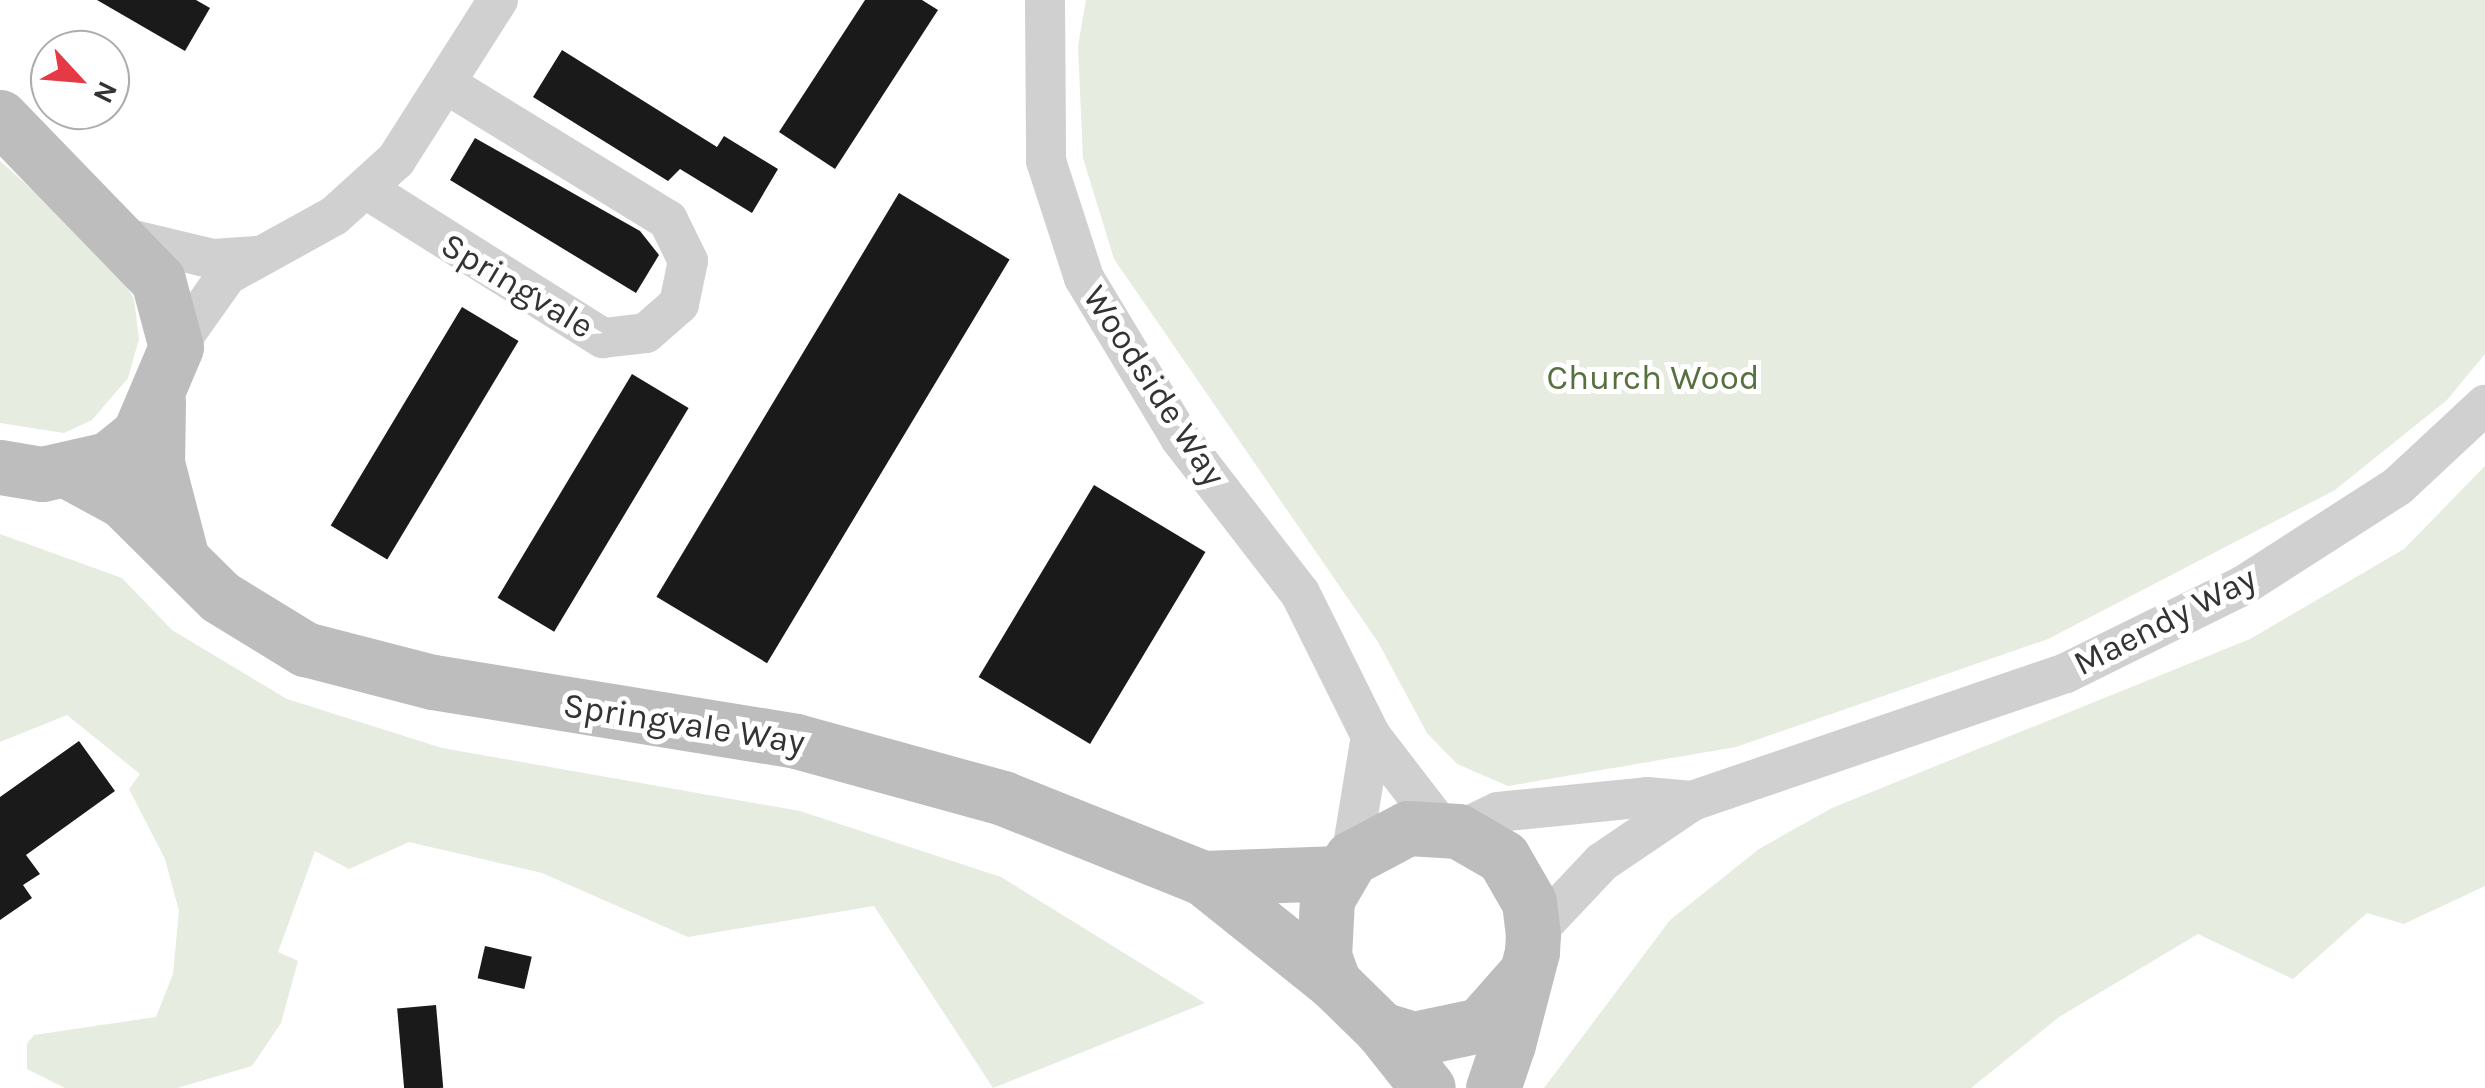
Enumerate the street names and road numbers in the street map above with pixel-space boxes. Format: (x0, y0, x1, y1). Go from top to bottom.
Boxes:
street label: Springvale (433, 224, 601, 348)
street label: Woodside Way (1074, 278, 1234, 494)
street label: Maendy Way (2067, 557, 2263, 685)
street label: Springvale Way (560, 684, 808, 764)

